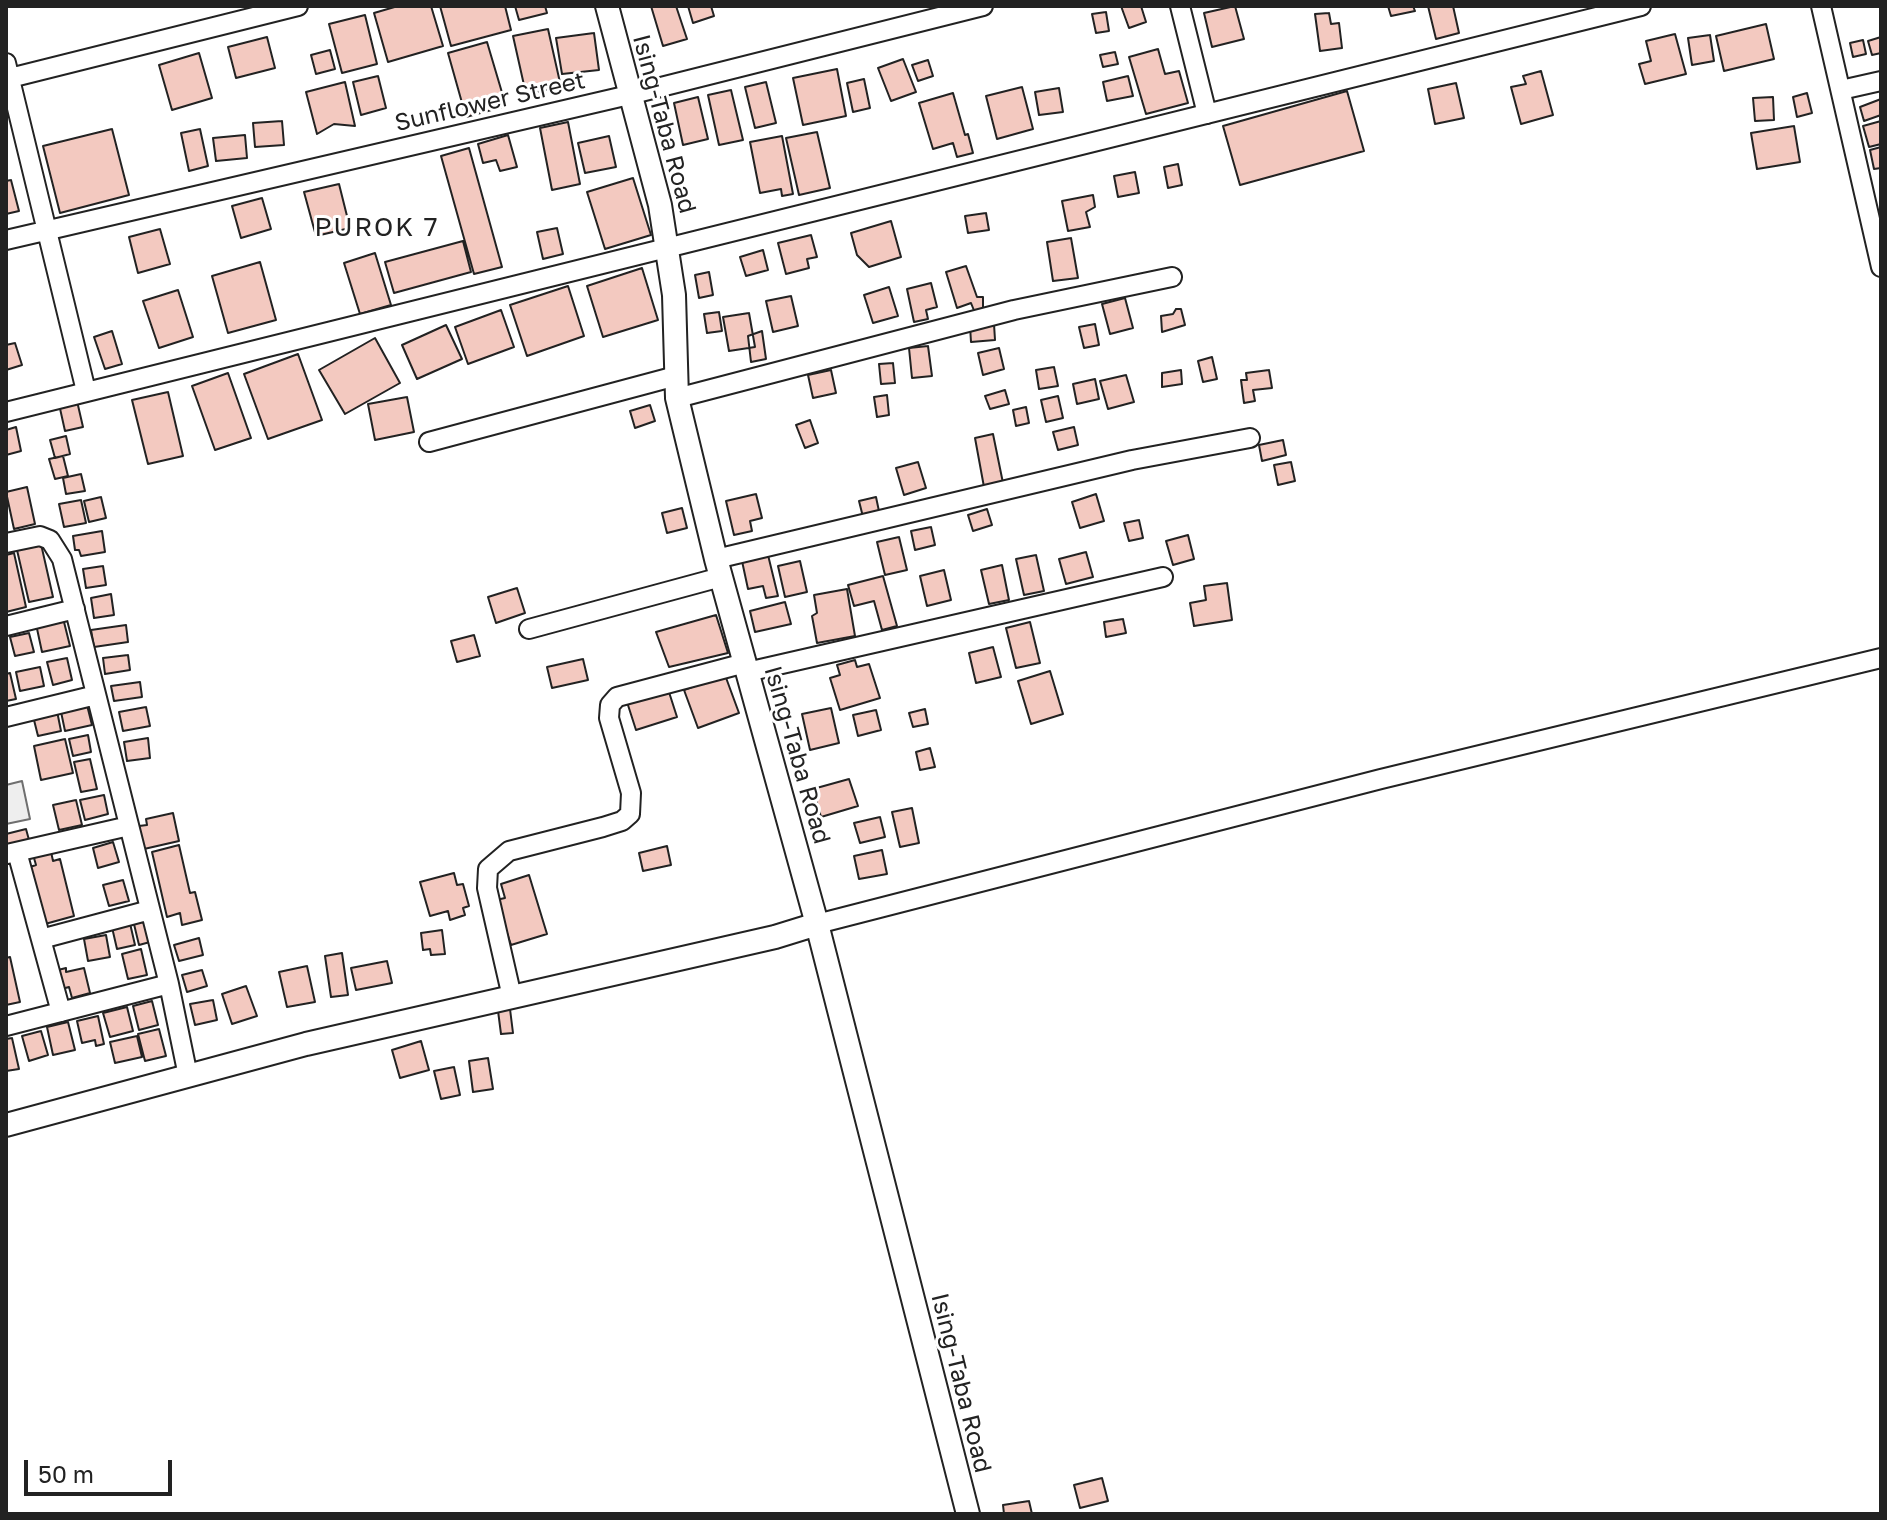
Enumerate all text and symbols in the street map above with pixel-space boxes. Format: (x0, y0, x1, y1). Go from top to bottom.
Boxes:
street label: Ising-Taba Road (626, 31, 702, 217)
street label: Sunflower Street (392, 66, 588, 138)
district label: PUROK 7 (314, 212, 440, 244)
street label: Ising-Taba Road (758, 663, 836, 847)
street label: Ising-Taba Road (925, 1290, 997, 1476)
scale bar (28, 1444, 176, 1494)
text: 50 m (38, 1459, 94, 1488)

